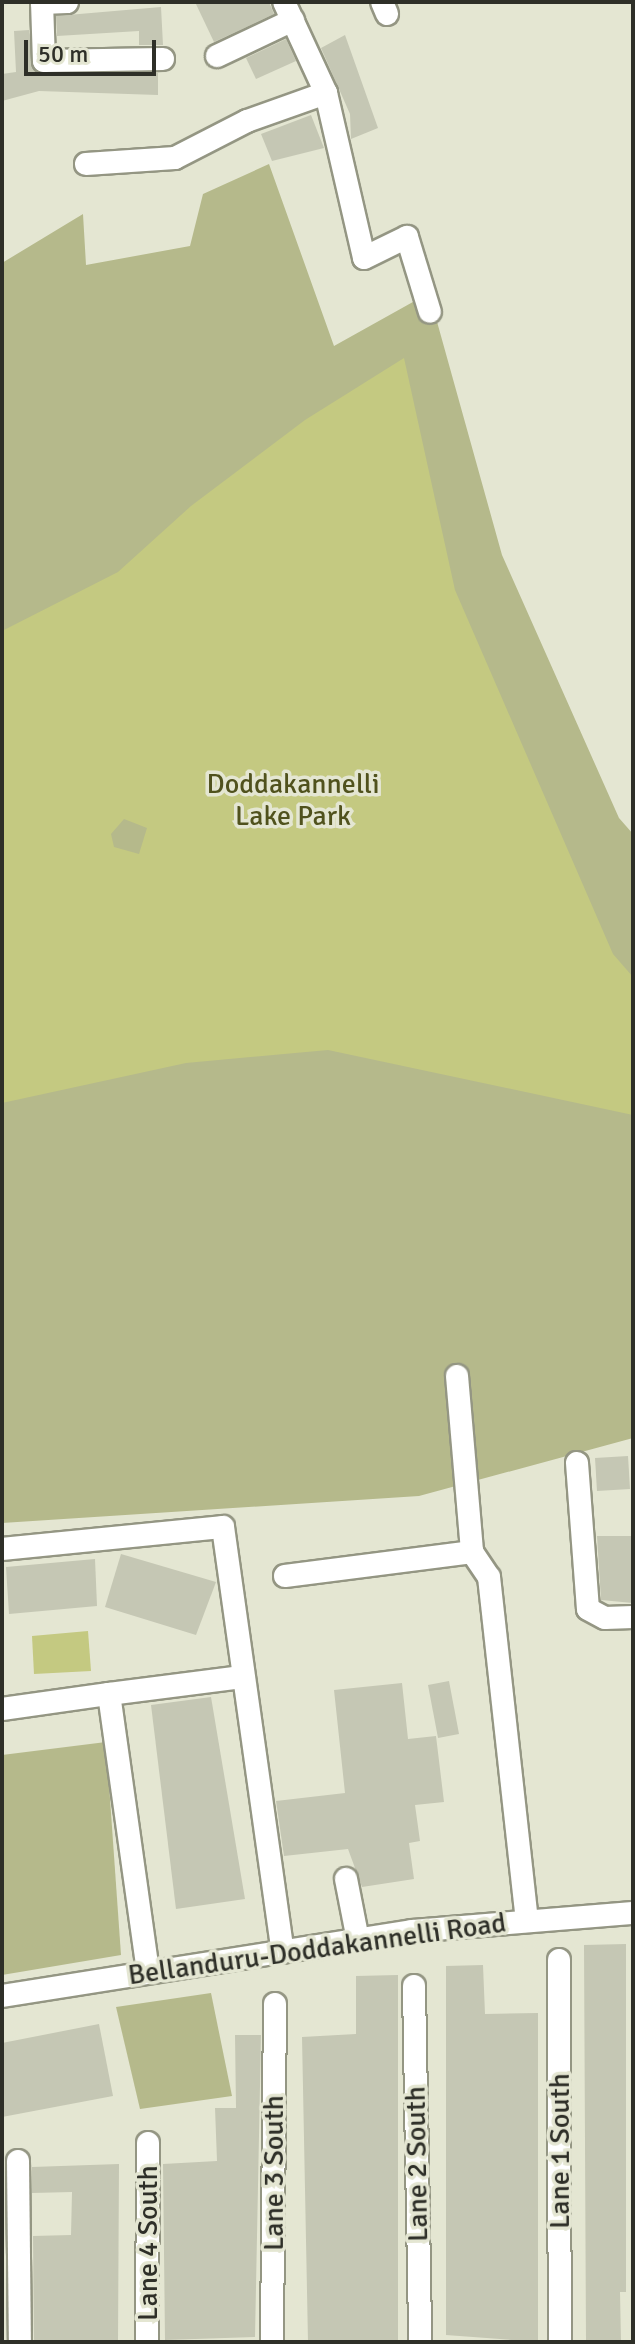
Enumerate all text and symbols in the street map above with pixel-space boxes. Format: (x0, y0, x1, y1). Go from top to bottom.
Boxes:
scale bar (28, 24, 160, 74)
text: 50 m (38, 39, 88, 69)
park label: Doddakannelli Lake Park (207, 767, 379, 833)
street label: Bellanduru-Doddakannelli Road (126, 1906, 508, 1992)
street label: Lane 1 South (543, 2073, 577, 2229)
street label: Lane 2 South (399, 2086, 435, 2242)
street label: Lane 3 South (257, 2095, 291, 2251)
street label: Lane 4 South (131, 2165, 165, 2321)

